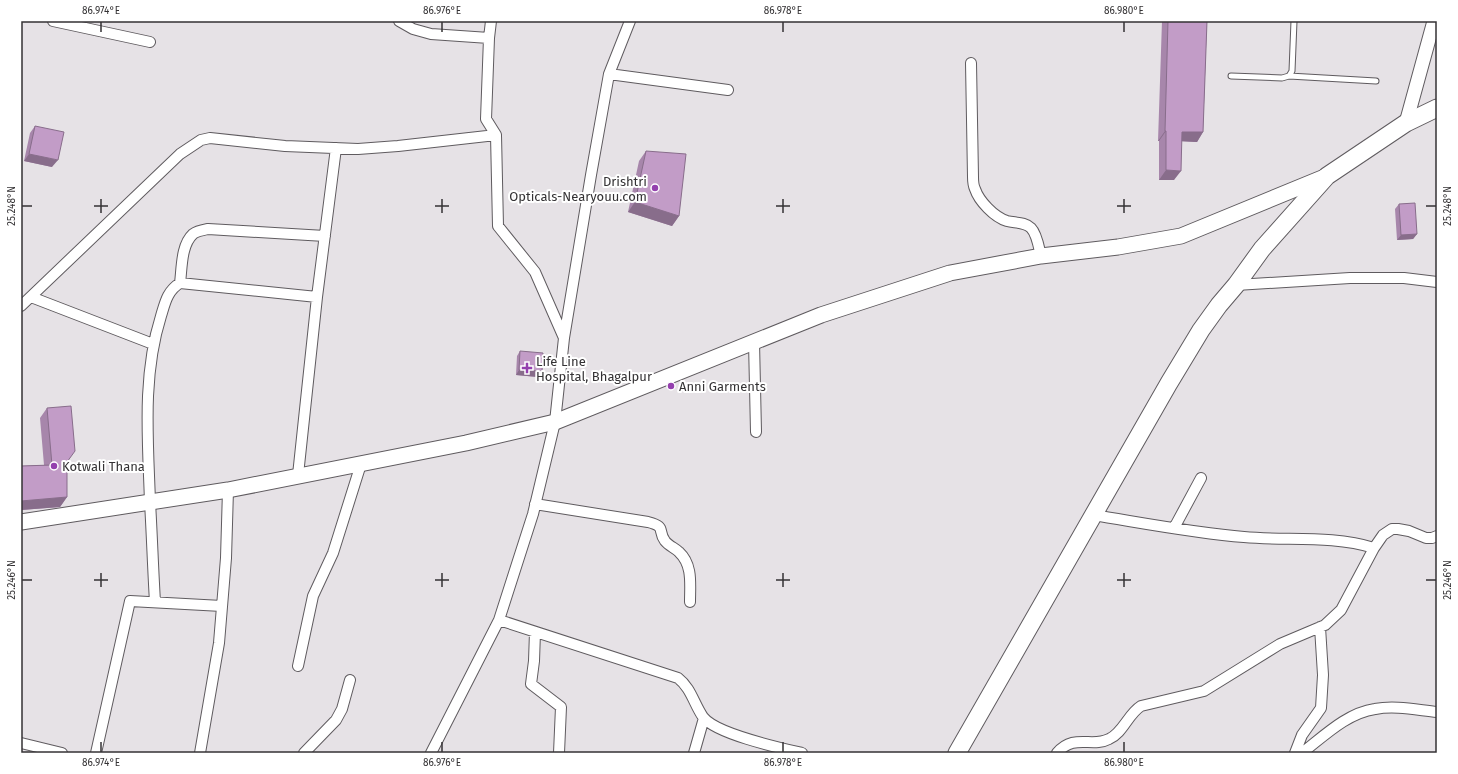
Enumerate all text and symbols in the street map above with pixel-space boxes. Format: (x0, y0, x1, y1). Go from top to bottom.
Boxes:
text: 86.974°E (82, 5, 120, 17)
text: 86.976°E (423, 5, 461, 17)
text: 86.978°E (764, 5, 802, 17)
text: 86.980°E (1104, 5, 1144, 17)
place label: Drishtri Opticals-Nearyouu.com (509, 174, 647, 204)
marker: Drishtri Opticals-Nearyouu.com (650, 183, 660, 193)
text: 25.248°N (6, 186, 18, 226)
text: 25.248°N (1442, 186, 1454, 226)
place label: Life Line Hospital, Bhagalpur (536, 354, 652, 384)
marker: Life Line Hospital, Bhagalpur (521, 362, 533, 374)
place label: Anni Garments (679, 379, 766, 394)
marker: Anni Garments (666, 381, 676, 391)
place label: Kotwali Thana (62, 459, 145, 474)
marker: Kotwali Thana (49, 461, 59, 471)
text: 25.246°N (6, 560, 18, 600)
text: 25.246°N (1442, 560, 1454, 600)
text: 86.974°E (82, 757, 120, 769)
text: 86.976°E (423, 757, 461, 769)
text: 86.978°E (764, 757, 802, 769)
text: 86.980°E (1104, 757, 1144, 769)

